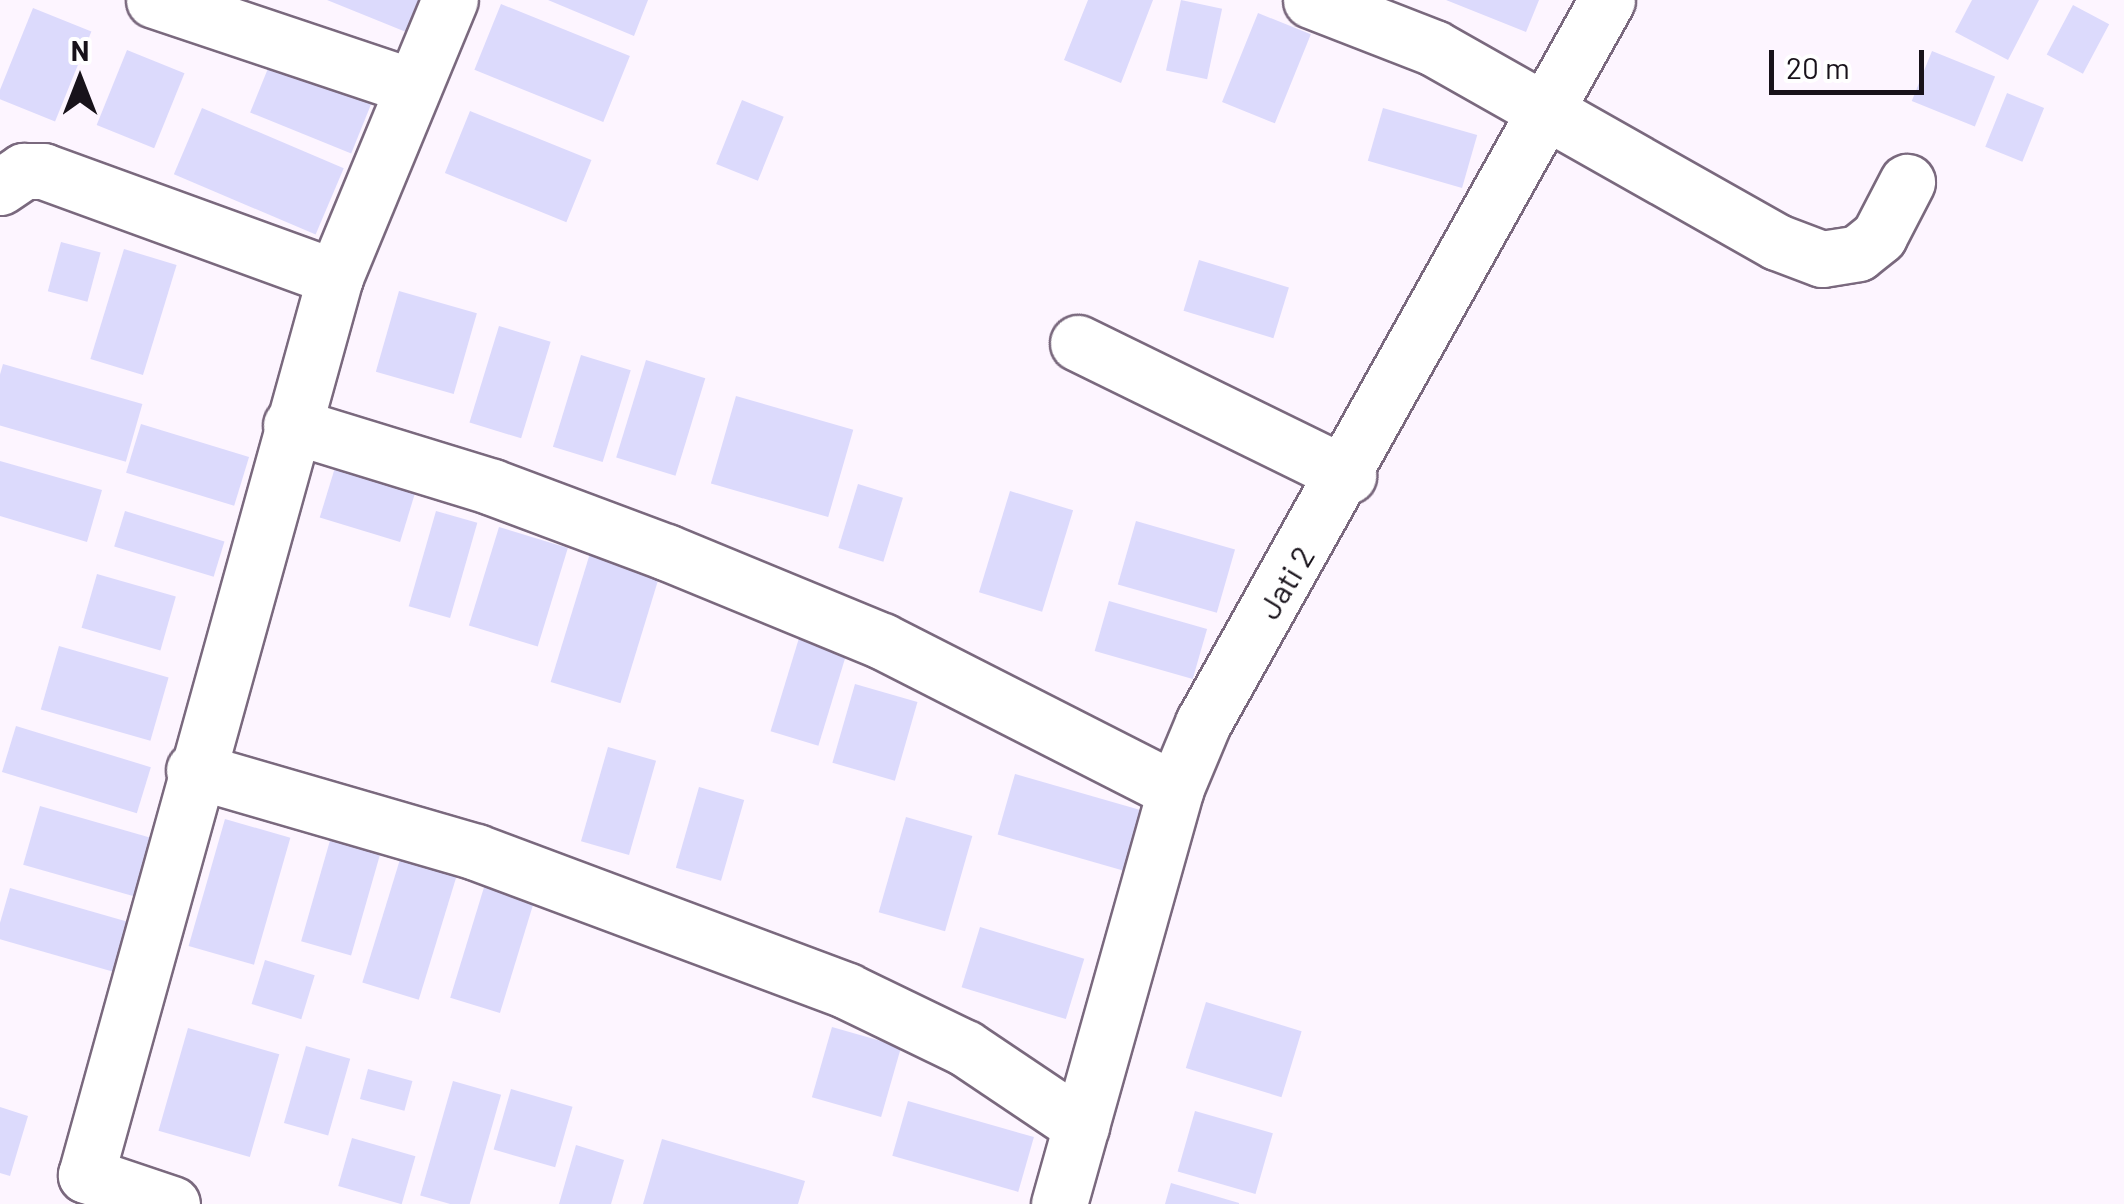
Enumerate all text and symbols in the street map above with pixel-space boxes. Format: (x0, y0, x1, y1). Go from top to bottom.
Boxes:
north arrow (30, 30, 130, 130)
scale bar (1774, 30, 1929, 92)
text: N (71, 33, 89, 67)
text: 20 m (1786, 49, 1850, 85)
street label: Jati 2 (1248, 539, 1322, 625)

